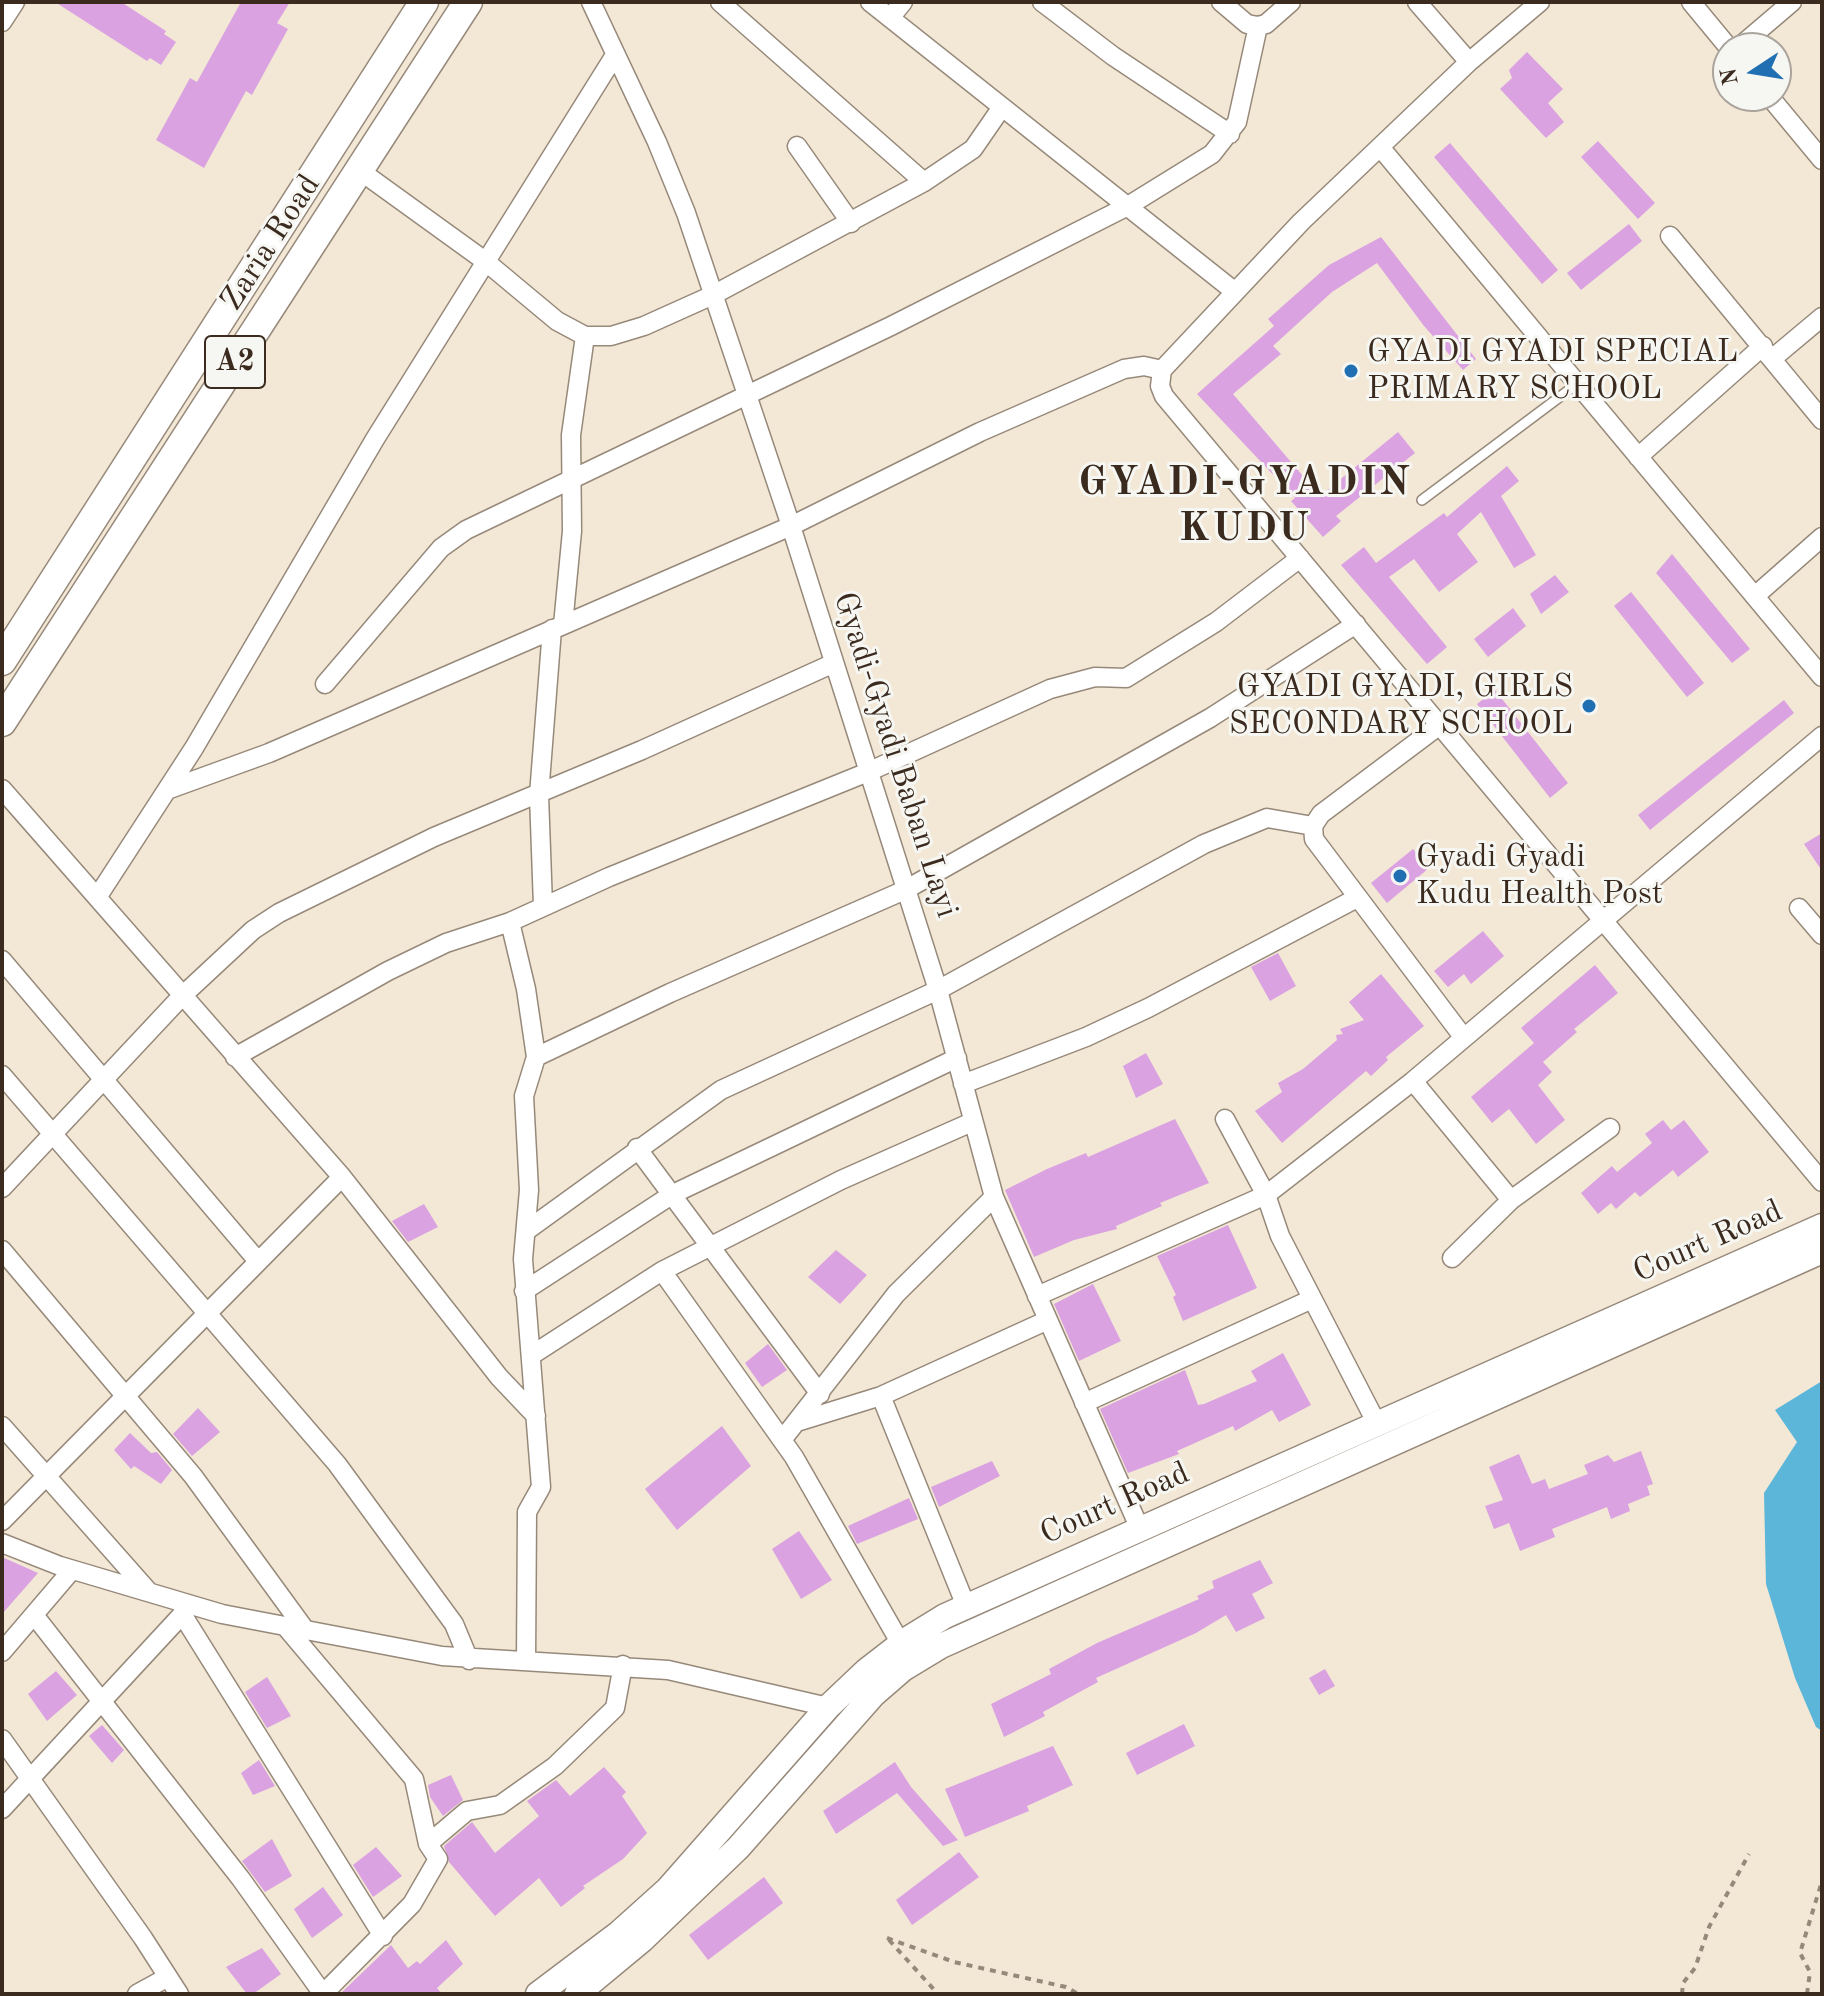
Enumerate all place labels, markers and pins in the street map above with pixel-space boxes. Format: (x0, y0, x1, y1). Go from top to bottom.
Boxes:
place label: GYADI GYADI SPECIAL PRIMARY SCHOOL (1367, 334, 1738, 409)
marker: GYADI GYADI SPECIAL PRIMARY SCHOOL (1342, 362, 1360, 380)
place label: GYADI GYADI, GIRLS SECONDARY SCHOOL (1229, 669, 1573, 744)
marker: GYADI GYADI, GIRLS SECONDARY SCHOOL (1580, 697, 1598, 715)
place label: Gyadi Gyadi Kudu Health Post (1416, 839, 1663, 914)
marker: Gyadi Gyadi Kudu Health Post (1391, 867, 1409, 885)

